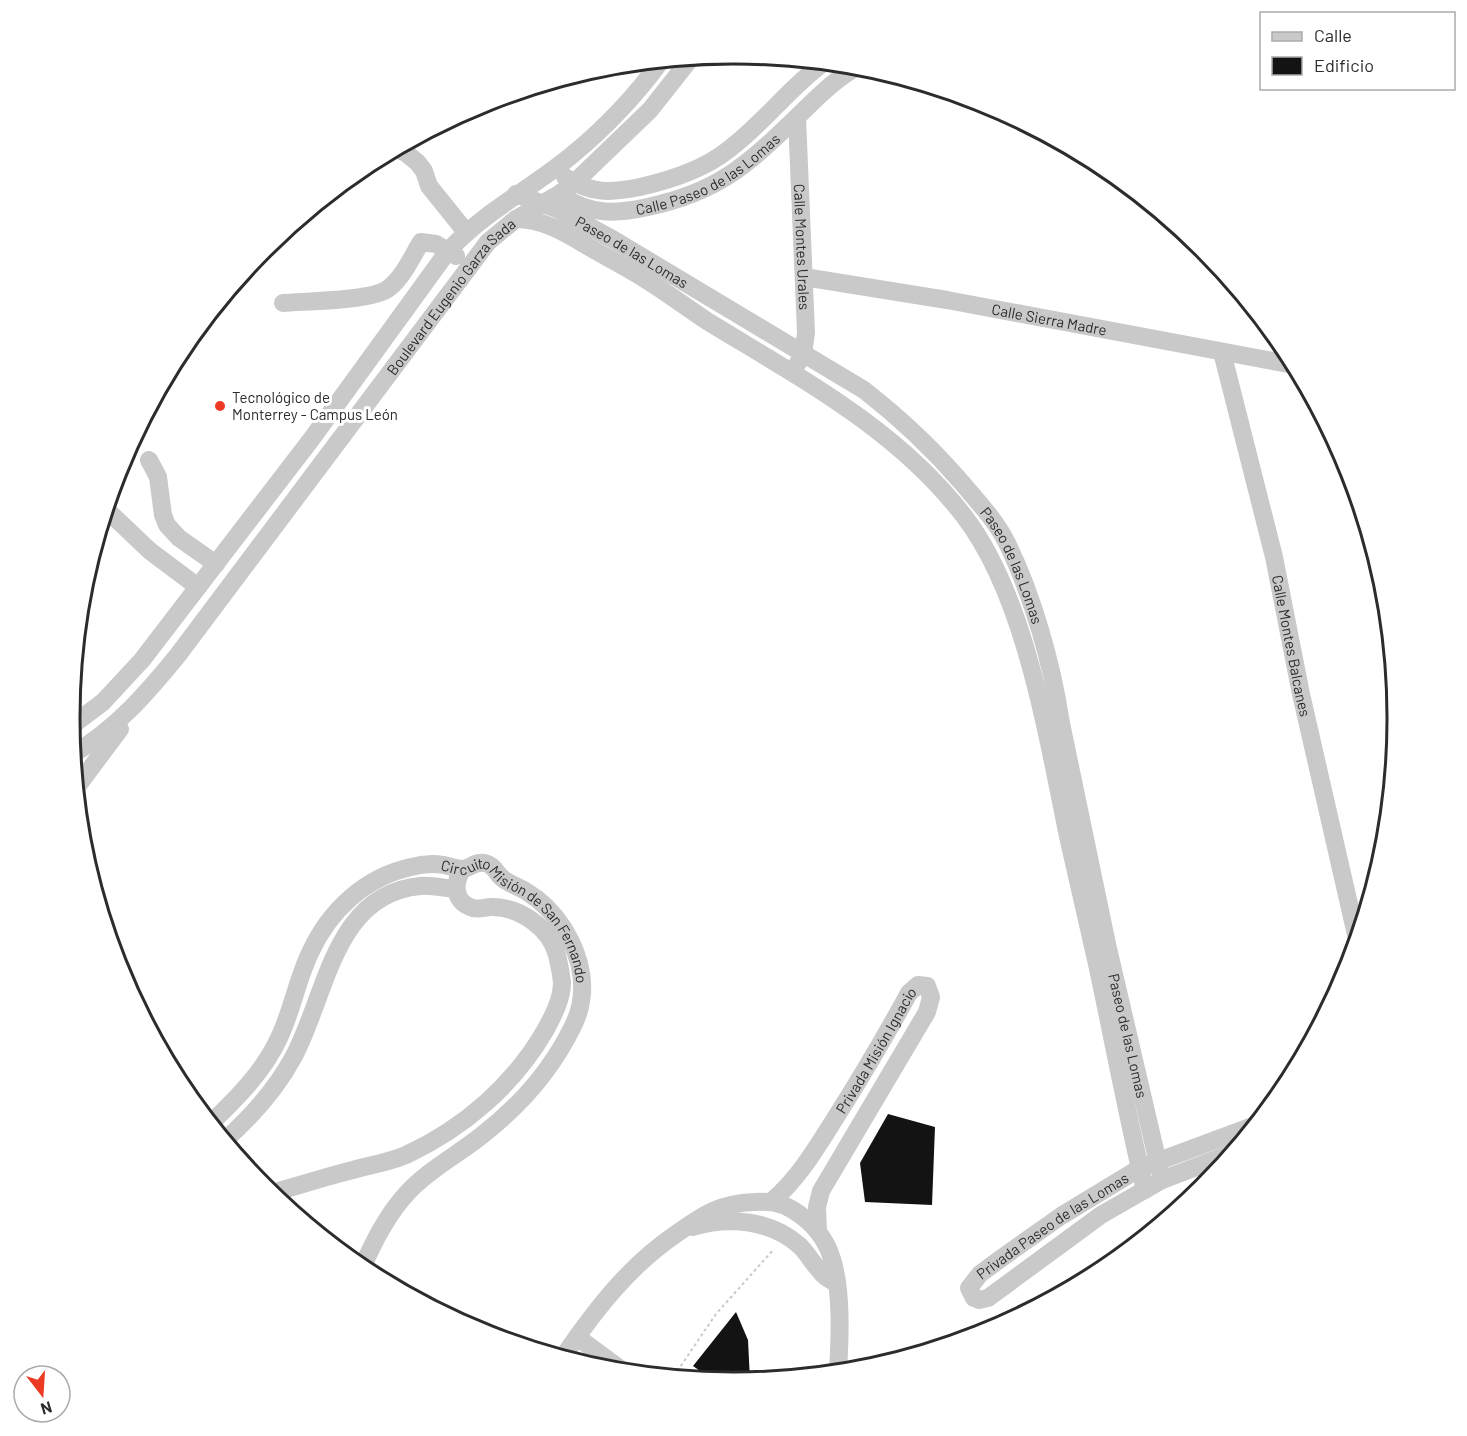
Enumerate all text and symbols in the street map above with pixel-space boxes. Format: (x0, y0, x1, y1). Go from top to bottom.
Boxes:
legend (1260, 12, 1455, 90)
text: Calle (1314, 24, 1352, 46)
text: Edificio (1314, 54, 1374, 76)
street label: Calle Paseo de las Lomas (634, 129, 783, 218)
street label: Calle Montes Urales (791, 183, 814, 310)
street label: Paseo de las Lomas (573, 212, 692, 292)
street label: Boulevard Eugenio Garza Sada (383, 214, 519, 378)
street label: Calle Sierra Madre (990, 300, 1108, 339)
place label: Tecnológico de Monterrey - Campus León (232, 388, 398, 423)
marker: Tecnológico de Monterrey - Campus León (213, 399, 227, 413)
street label: Paseo de las Lomas (977, 503, 1047, 626)
street label: Calle Montes Balcanes (1269, 573, 1315, 718)
street label: Circuito Misión de San Fernando (439, 854, 591, 984)
street label: Paseo de las Lomas (1105, 971, 1152, 1100)
street label: Privada Misión Ignacio (832, 982, 920, 1117)
street label: Privada Paseo de las Lomas (973, 1168, 1132, 1283)
north arrow (12, 1364, 72, 1424)
text: N (39, 1398, 54, 1419)

